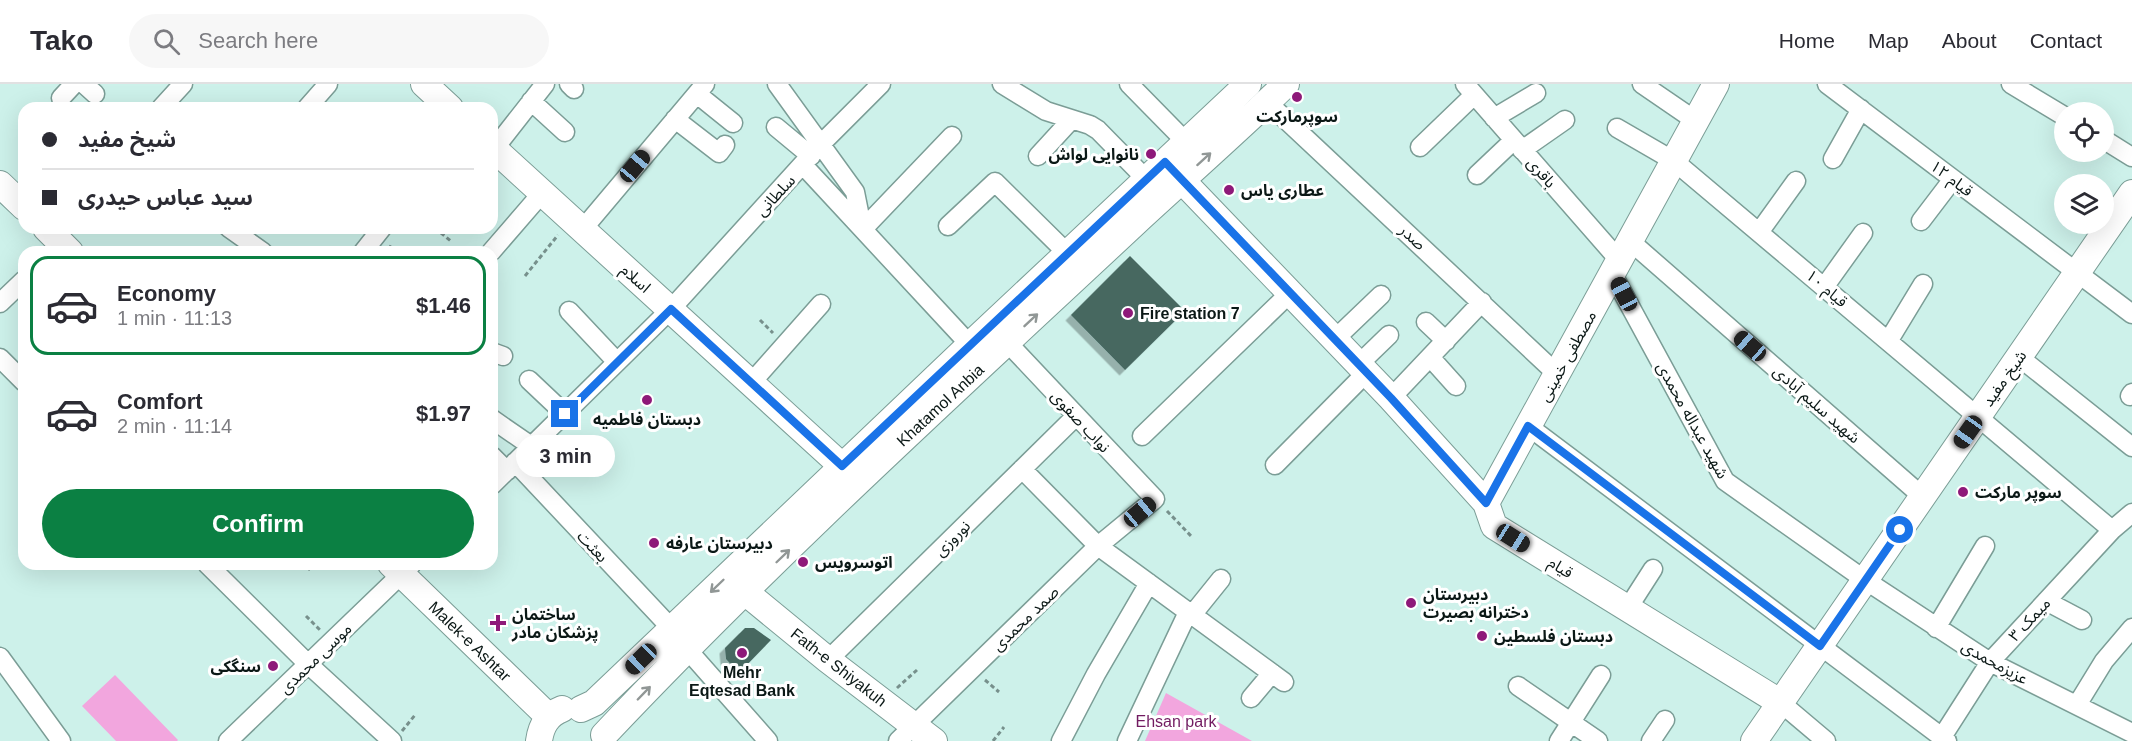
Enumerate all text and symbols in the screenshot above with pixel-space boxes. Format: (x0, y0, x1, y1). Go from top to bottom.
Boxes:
search box (129, 14, 549, 68)
text: Tako (30, 25, 93, 56)
icon: search (150, 25, 183, 58)
text: Search here (198, 28, 318, 53)
text: Home (1779, 29, 1835, 52)
text: Map (1868, 29, 1909, 52)
text: About (1942, 29, 1997, 52)
text: Contact (2030, 29, 2102, 52)
marker: سوپرمارکت (1290, 90, 1304, 104)
map controls (2054, 102, 2114, 234)
button: locate (2054, 102, 2114, 162)
place label: سوپرمارکت (1256, 108, 1338, 127)
text: شیخ مفید (78, 127, 176, 152)
car (617, 146, 653, 186)
place label: نانوایی لواش (1049, 146, 1139, 164)
marker: نانوایی لواش (1144, 147, 1158, 161)
one-way arrow (1197, 152, 1212, 166)
street label: باقری (1523, 154, 1559, 192)
street label: قیام ۱۲ (1925, 157, 1976, 203)
street label: سلطانی (752, 171, 799, 220)
button: layers (2054, 174, 2114, 234)
place label: عطاری یاس (1241, 182, 1324, 200)
marker: عطاری یاس (1222, 183, 1236, 197)
text: سید عباس حیدری (78, 185, 253, 210)
street label: صدر (1395, 221, 1429, 254)
street label: اسلام (615, 261, 654, 299)
street label: قیام ۱۰ (1800, 266, 1851, 313)
car (1608, 274, 1640, 314)
icon: car (45, 279, 99, 333)
text: Economy (117, 281, 216, 306)
text: $1.46 (416, 293, 471, 318)
place label: Fire station 7 (1140, 305, 1240, 322)
marker: Fire station 7 (1121, 306, 1135, 320)
text: 1 min · 11:13 (117, 307, 232, 329)
street label: مصطفی خمینی (1536, 308, 1600, 405)
one-way arrow (1023, 313, 1038, 327)
car (1731, 327, 1769, 365)
street label: شیخ مفید (1979, 347, 2033, 412)
street label: شهید عبداله محمدی (1653, 359, 1732, 482)
street label: Khatamol Anbia (894, 361, 987, 450)
street label: شهید سلیم آبادی (1767, 362, 1863, 450)
icon: car (45, 387, 99, 441)
street label: نواب صفوی (1047, 387, 1113, 456)
text: Comfort (117, 389, 203, 414)
marker: دبستان فاطمیه (640, 393, 654, 407)
route end (551, 400, 578, 427)
text: $1.97 (416, 401, 471, 426)
place label: دبستان فاطمیه (593, 411, 701, 429)
car (1950, 412, 1986, 452)
text: 2 min · 11:14 (117, 415, 232, 437)
callout: 3 min (516, 435, 614, 477)
text: 3 min (539, 445, 592, 467)
place label: سوپر مارکت (1975, 484, 2062, 503)
marker: سوپر مارکت (1956, 485, 1970, 499)
button: Confirm (42, 489, 474, 558)
car (1120, 494, 1160, 530)
route start (1886, 516, 1913, 543)
street label: نوروزی (931, 517, 974, 560)
car (1493, 521, 1533, 555)
street label: بعثت (574, 527, 611, 565)
place label: دبیرستان عارفه (666, 535, 773, 553)
marker: دبیرستان عارفه (647, 536, 661, 550)
one-way arrow (775, 549, 790, 563)
street label: قیام (1543, 553, 1576, 585)
place label: اتوسرویس (815, 554, 893, 572)
marker: اتوسرویس (796, 555, 810, 569)
one-way arrow (710, 579, 725, 593)
street label: صمد محمدی (989, 583, 1063, 655)
place label: دبیرستان دخترانه بصیرت (1423, 586, 1529, 622)
street label: میمک ۳ (2005, 594, 2054, 645)
marker: دبیرستان دخترانه بصیرت (1404, 596, 1418, 610)
street label: Malek-e Ashtar (425, 598, 514, 685)
place label: ساختمان پزشکان مادر (511, 606, 598, 643)
marker: ساختمان پزشکان مادر (489, 614, 507, 632)
street label: موسی محمدی (276, 620, 355, 698)
street label: Fath-e Shiyakuh (788, 625, 890, 710)
place label: دبستان فلسطین (1494, 628, 1613, 646)
marker: دبستان فلسطین (1475, 629, 1489, 643)
street label: عزیزمحمدی (1958, 637, 2031, 688)
car (622, 640, 660, 678)
marker: Mehr Eqtesad Bank (735, 646, 749, 660)
place label: سنگکی (211, 658, 261, 676)
marker: سنگکی (266, 659, 280, 673)
place label: Mehr Eqtesad Bank (689, 664, 795, 699)
one-way arrow (637, 685, 651, 700)
park label: Ehsan park (1136, 713, 1217, 730)

